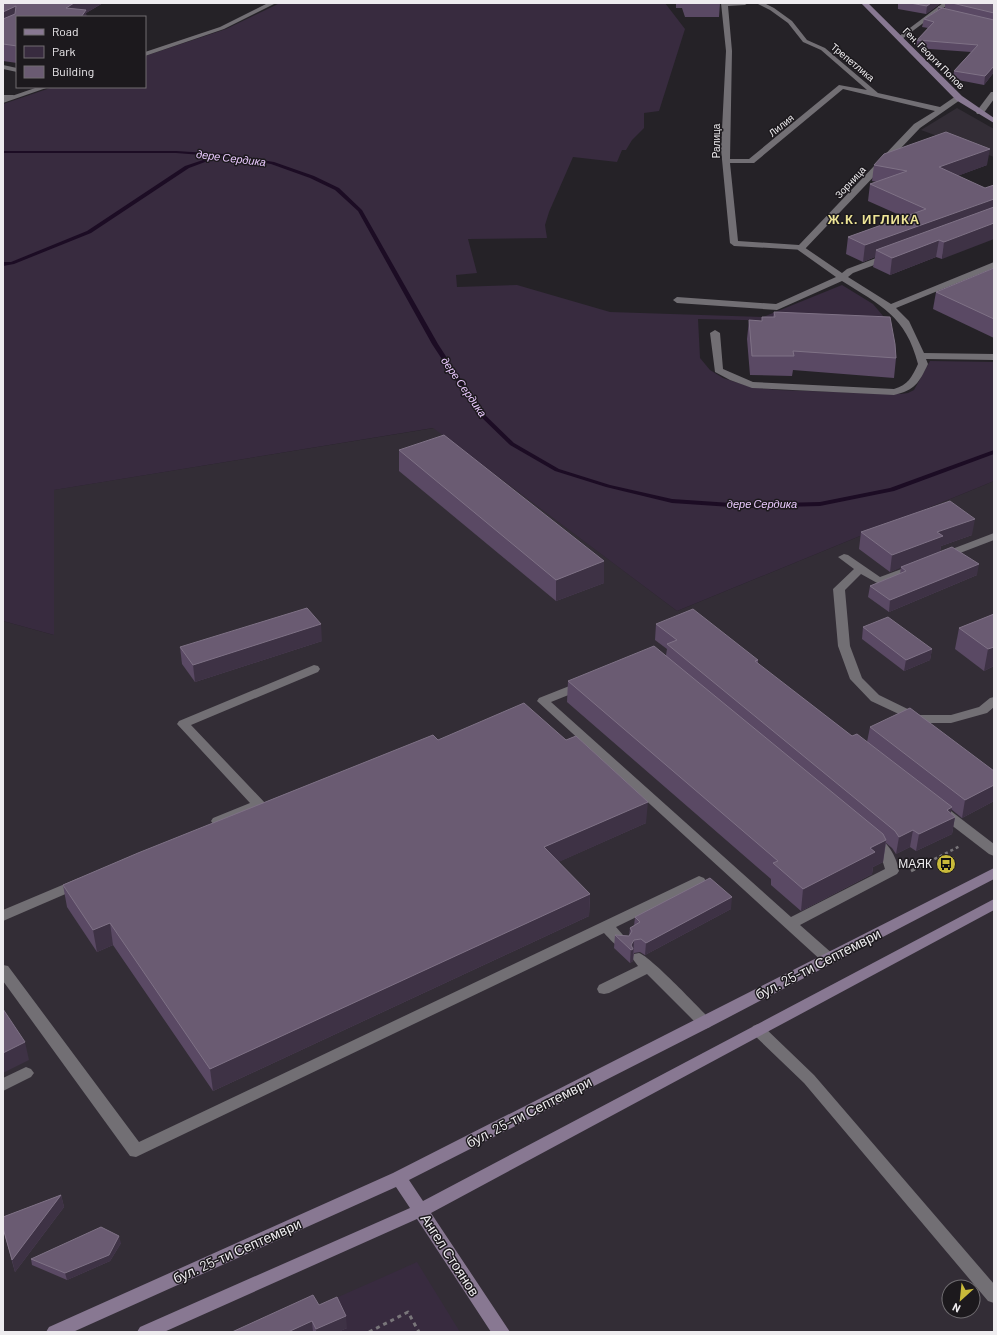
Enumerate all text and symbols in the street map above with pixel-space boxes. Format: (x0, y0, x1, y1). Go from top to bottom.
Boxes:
legend (16, 16, 146, 88)
text: Road (52, 24, 79, 38)
street label: Ген. Георги Попов (901, 25, 967, 91)
street label: Трепетлика (829, 40, 878, 84)
text: Park (52, 44, 76, 58)
text: Building (52, 64, 94, 78)
street label: Лилия (766, 111, 796, 139)
street label: Ралица (710, 123, 722, 158)
water label: дере Сердика (195, 147, 267, 168)
street label: Зорница (832, 163, 868, 201)
district label: Ж.К. ИГЛИКА (827, 211, 920, 227)
water label: дере Сердика (439, 354, 490, 419)
water label: дере Сердика (727, 497, 797, 510)
bus stop icon: МАЯК (935, 853, 957, 875)
place label: МАЯК (898, 856, 932, 870)
street label: бул. 25-ти Септември (752, 924, 883, 1003)
street label: бул. 25-ти Септември (463, 1072, 594, 1151)
street label: Ангел Стоянов (417, 1210, 483, 1299)
street label: бул. 25-ти Септември (170, 1215, 304, 1287)
north arrow (941, 1279, 981, 1319)
text: N (950, 1301, 962, 1316)

